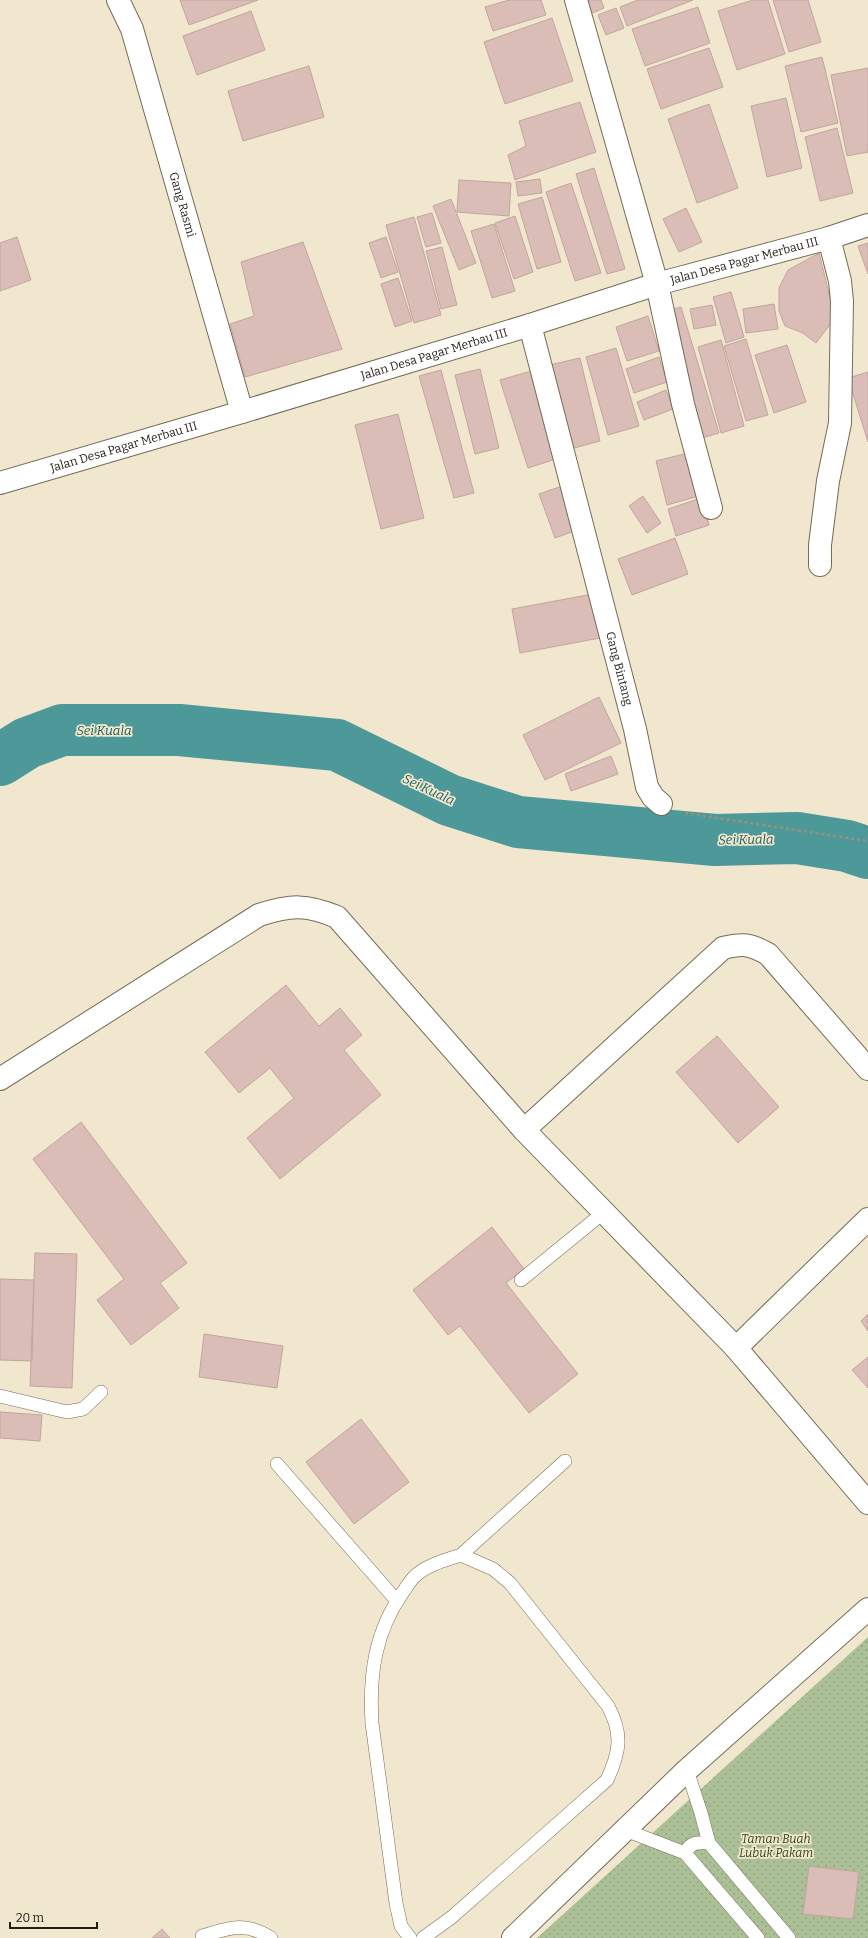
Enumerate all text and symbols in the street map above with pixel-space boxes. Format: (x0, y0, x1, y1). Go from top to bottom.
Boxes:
street label: Gang Rasmi (166, 171, 199, 239)
street label: Jalan Desa Pagar Merbau III (668, 234, 820, 287)
street label: Jalan Desa Pagar Merbau III (358, 325, 509, 383)
street label: Jalan Desa Pagar Merbau III (48, 418, 199, 475)
street label: Gang Bintang (603, 630, 636, 707)
water label: Sei Kuala (76, 723, 132, 738)
water label: Sei Kuala (401, 771, 457, 808)
water label: Sei Kuala (718, 832, 774, 847)
park label: Taman Buah Lubuk Pakam (739, 1832, 813, 1860)
scale bar (10, 1904, 97, 1930)
text: 20 m (16, 1911, 45, 1925)

